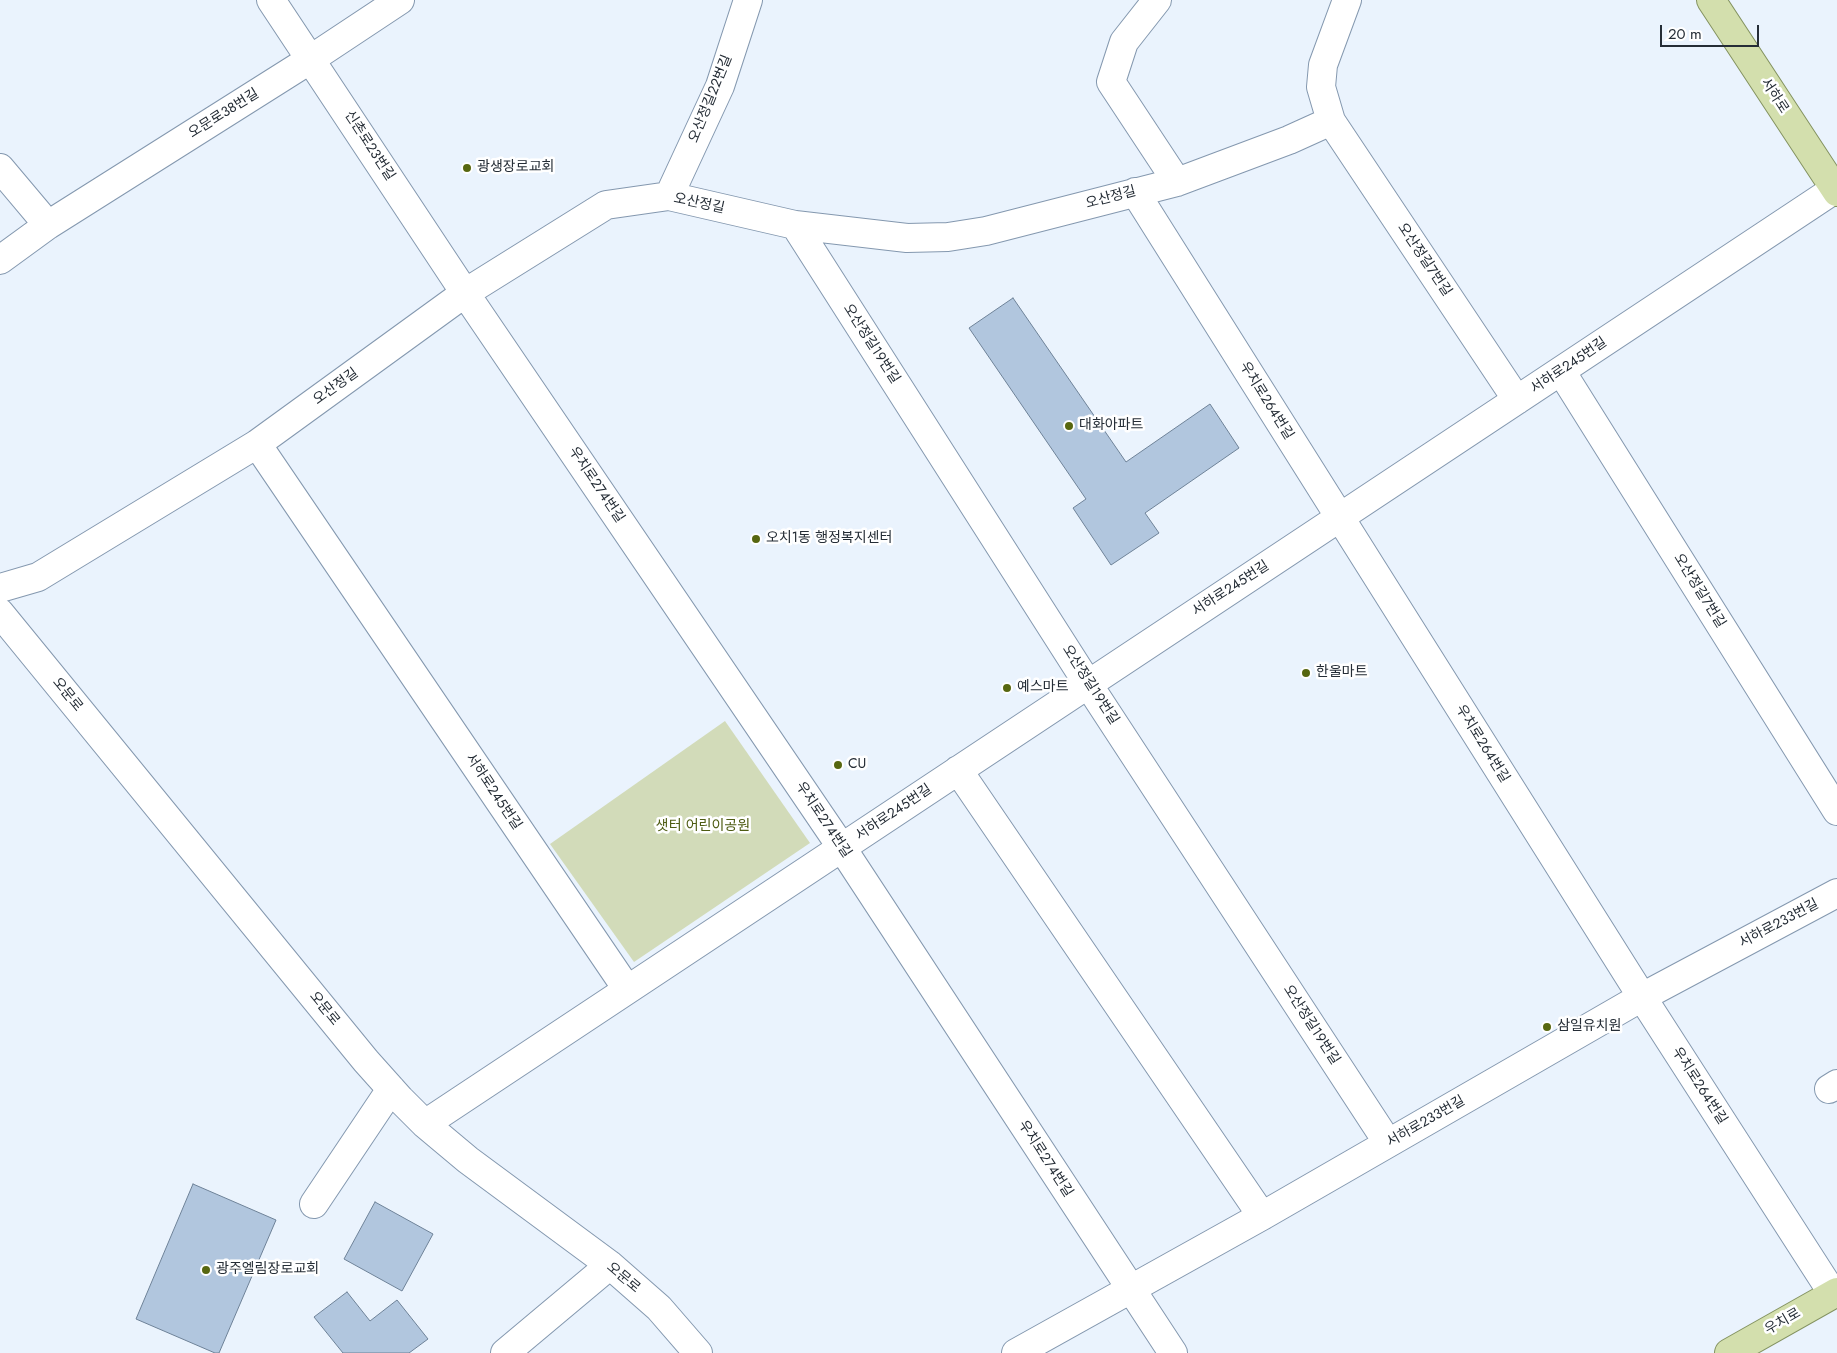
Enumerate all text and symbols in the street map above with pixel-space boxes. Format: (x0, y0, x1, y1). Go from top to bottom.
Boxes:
scale bar (1662, 15, 1761, 47)
text: 20 m (1668, 23, 1702, 45)
street label: 오산정길22번길 (686, 53, 736, 145)
street label: 서하로 (1756, 75, 1792, 117)
street label: 오문로38번길 (186, 86, 262, 142)
street label: 신촌로23번길 (340, 108, 398, 184)
place label: 광생장로교회 (477, 160, 554, 176)
marker: 광생장로교회 (461, 162, 473, 174)
street label: 오산정길 (1084, 183, 1138, 213)
street label: 오산정길 (672, 190, 726, 218)
street label: 오산정길7번길 (1393, 220, 1455, 300)
street label: 오산정길19번길 (839, 301, 903, 387)
street label: 서하로245번길 (1528, 334, 1610, 398)
street label: 우치로264번길 (1235, 359, 1297, 443)
street label: 오산정길 (310, 365, 362, 409)
place label: 대화아파트 (1079, 418, 1143, 434)
marker: 대화아파트 (1063, 420, 1075, 432)
street label: 우치로274번길 (564, 444, 628, 526)
place label: 오치1동 행정복지센터 (766, 531, 892, 547)
marker: 오치1동 행정복지센터 (750, 533, 762, 545)
street label: 오산정길7번길 (1669, 551, 1729, 631)
street label: 서하로245번길 (1189, 558, 1273, 620)
street label: 오산정길19번길 (1058, 642, 1122, 728)
place label: 한울마트 (1316, 665, 1368, 681)
marker: 한울마트 (1300, 667, 1312, 679)
street label: 오문로 (48, 675, 86, 715)
place label: 예스마트 (1017, 680, 1069, 696)
marker: 예스마트 (1001, 682, 1013, 694)
street label: 우치로264번길 (1451, 702, 1513, 786)
street label: 서하로245번길 (461, 751, 525, 833)
place label: CU (848, 757, 866, 773)
marker: CU (832, 759, 844, 771)
street label: 우치로274번길 (791, 779, 855, 861)
street label: 서하로245번길 (853, 781, 935, 845)
park label: 샛터 어린이공원 (656, 819, 750, 835)
street label: 서하로233번길 (1736, 896, 1822, 952)
street label: 오산정길19번길 (1279, 982, 1343, 1068)
street label: 오문로 (305, 989, 343, 1029)
place label: 삼일유치원 (1557, 1019, 1621, 1035)
marker: 삼일유치원 (1541, 1021, 1553, 1033)
street label: 우치로264번길 (1668, 1044, 1730, 1128)
street label: 서하로233번길 (1384, 1093, 1468, 1151)
street label: 우치로274번길 (1014, 1118, 1076, 1200)
street label: 오문로 (603, 1259, 643, 1297)
place label: 광주엘림장로교회 (216, 1262, 319, 1278)
marker: 광주엘림장로교회 (200, 1264, 212, 1276)
street label: 우치로 (1762, 1305, 1804, 1339)

